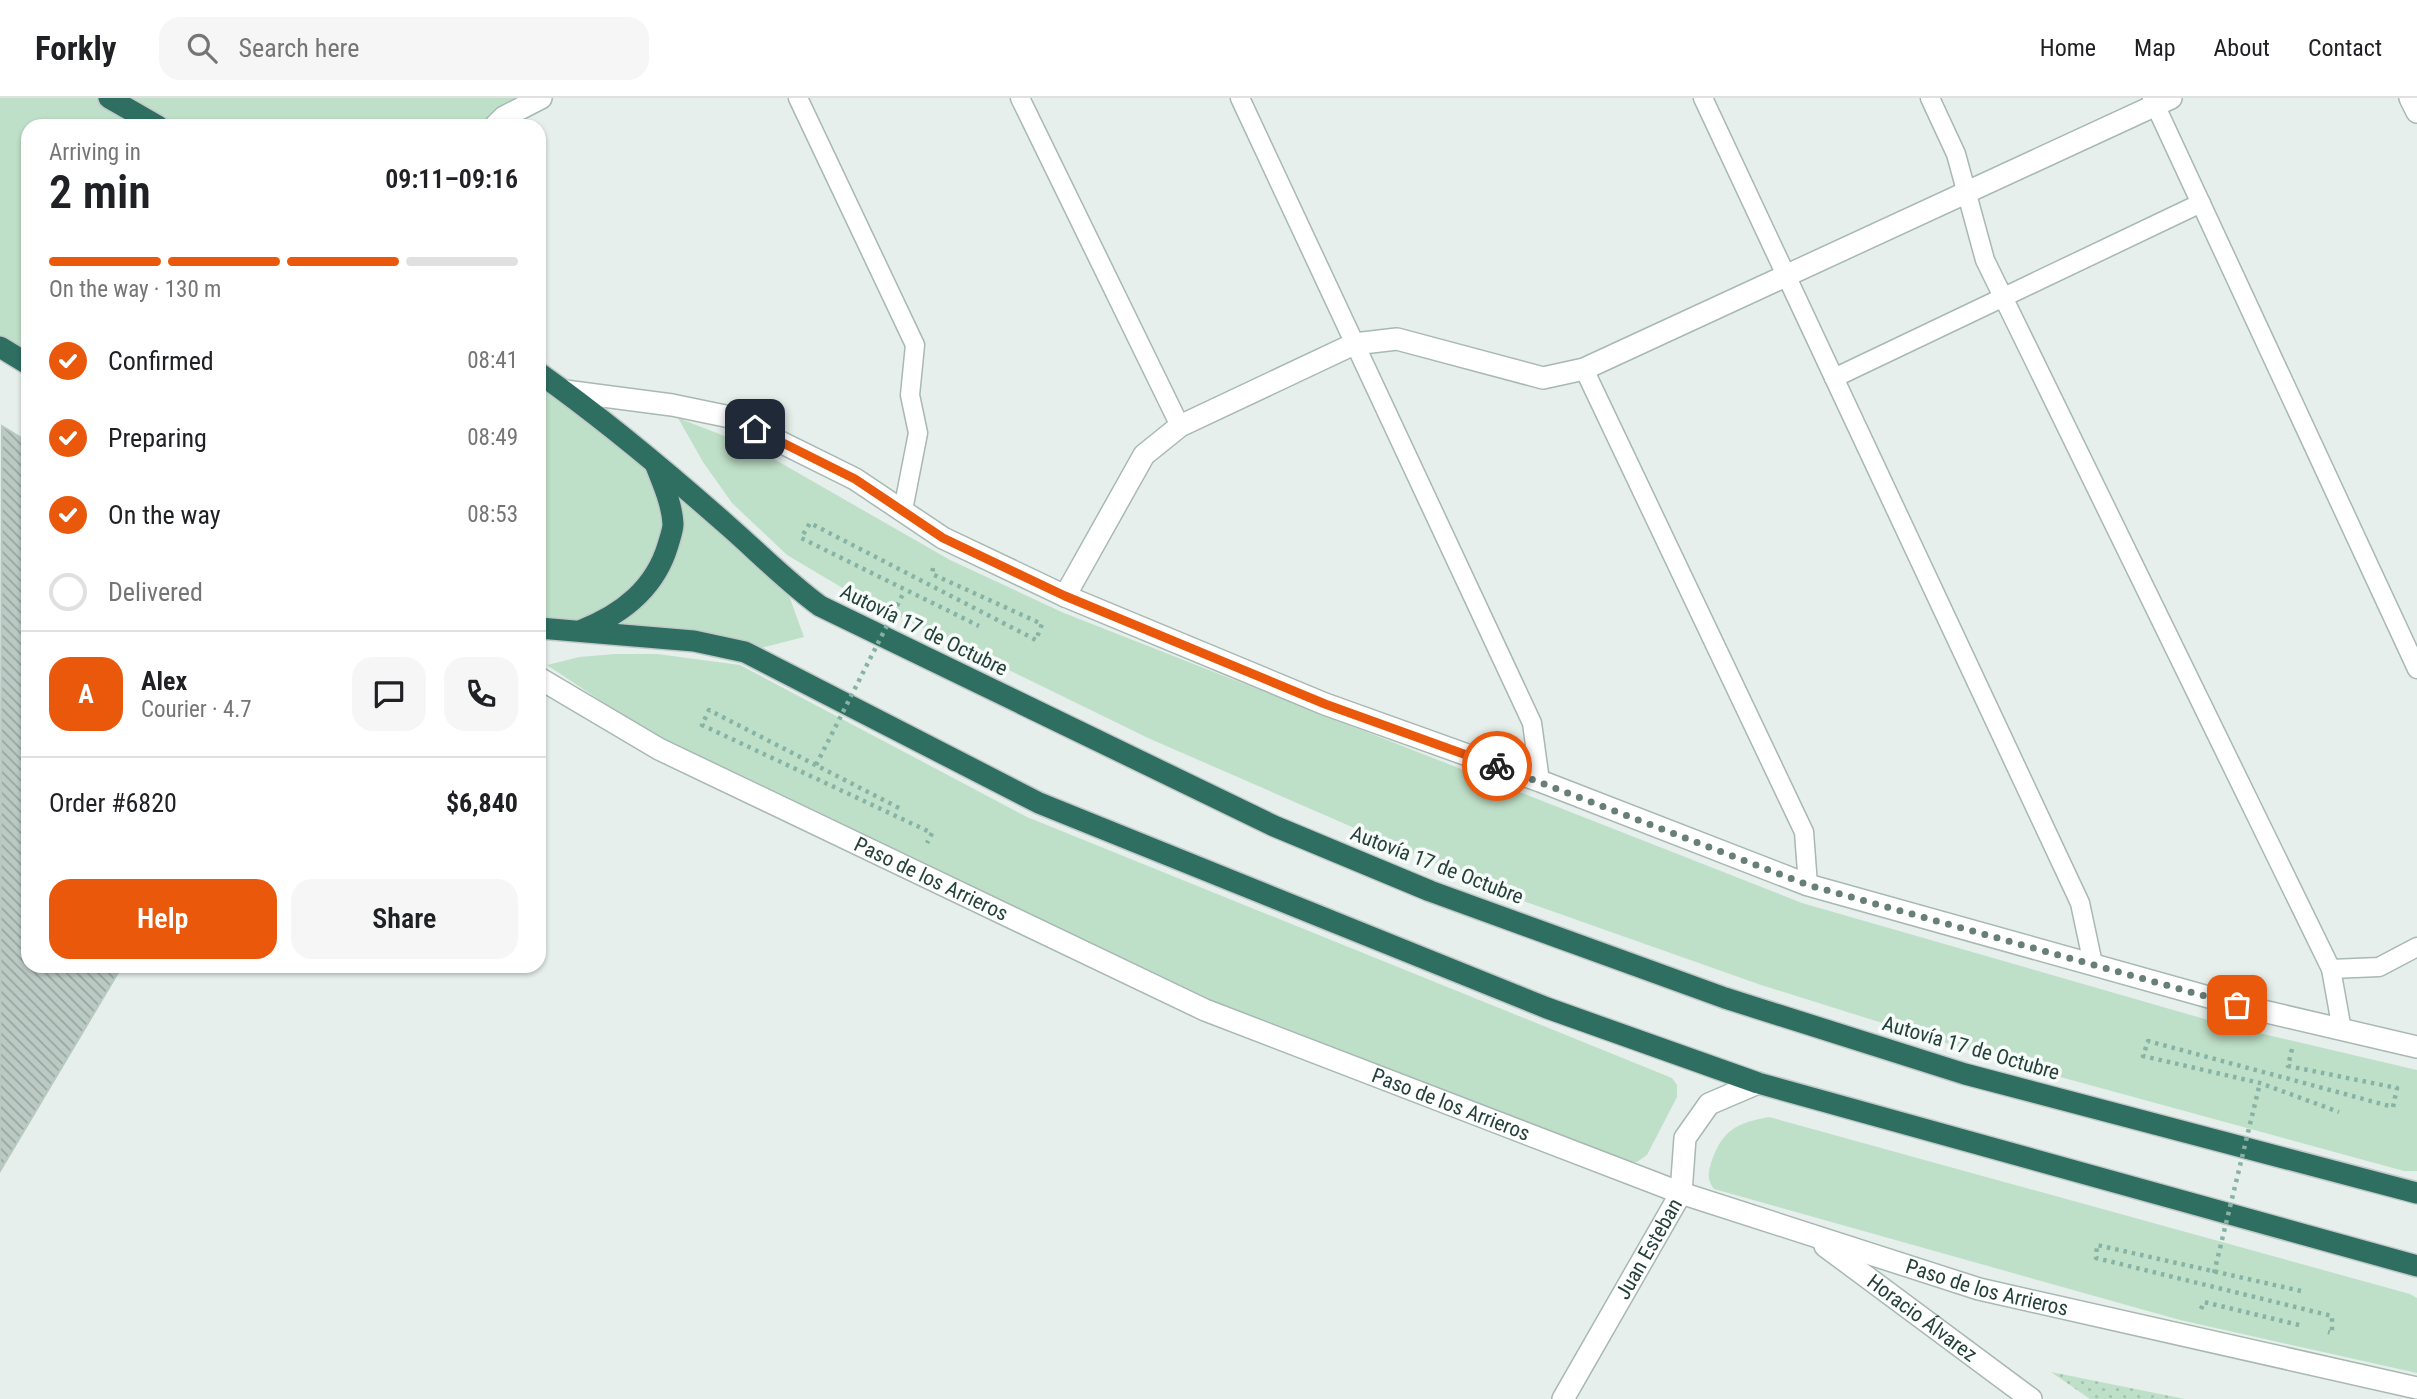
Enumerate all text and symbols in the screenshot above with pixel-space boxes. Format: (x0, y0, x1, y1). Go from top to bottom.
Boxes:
search box (159, 17, 649, 80)
text: Forkly (35, 29, 117, 68)
icon: search (183, 29, 221, 67)
text: Search here (239, 33, 359, 63)
text: Home (2040, 34, 2096, 62)
text: Map (2134, 34, 2176, 62)
text: About (2214, 34, 2270, 62)
text: Contact (2308, 34, 2382, 62)
text: Arriving in (49, 139, 141, 166)
text: 09:11–09:16 (385, 164, 518, 194)
text: 2 min (49, 165, 151, 219)
text: On the way · 130 m (49, 276, 221, 303)
icon: check (49, 342, 87, 380)
text: Confirmed (108, 346, 214, 376)
text: 08:41 (467, 347, 518, 374)
pin (725, 399, 785, 459)
icon: home (736, 410, 774, 448)
icon: check (49, 419, 87, 457)
text: Preparing (108, 423, 207, 453)
text: 08:49 (467, 424, 518, 451)
icon: check (49, 496, 87, 534)
text: On the way (108, 500, 221, 530)
text: 08:53 (467, 501, 518, 528)
text: Delivered (108, 577, 203, 607)
street label: Autovía 17 de Octubre (836, 579, 1012, 681)
button: chat (352, 657, 426, 731)
button: phone (444, 657, 518, 731)
text: Alex (141, 666, 187, 696)
text: A (78, 679, 94, 709)
text: Courier · 4.7 (141, 696, 252, 723)
courier (1462, 731, 1532, 801)
icon: bike (1478, 747, 1516, 785)
text: Order #6820 (49, 788, 177, 818)
text: $6,840 (446, 788, 518, 818)
street label: Autovía 17 de Octubre (1347, 821, 1527, 909)
street label: Paso de los Arrieros (850, 832, 1012, 926)
button: Help (49, 879, 277, 959)
button: Share (291, 879, 518, 959)
pin (2207, 975, 2267, 1035)
icon: bag (2218, 986, 2256, 1024)
street label: Autovía 17 de Octubre (1880, 1011, 2062, 1085)
street label: Paso de los Arrieros (1368, 1063, 1533, 1146)
street label: Juan Esteban (1611, 1194, 1687, 1303)
street label: Paso de los Arrieros (1903, 1254, 2070, 1321)
street label: Horacio Álvarez (1863, 1270, 1982, 1367)

